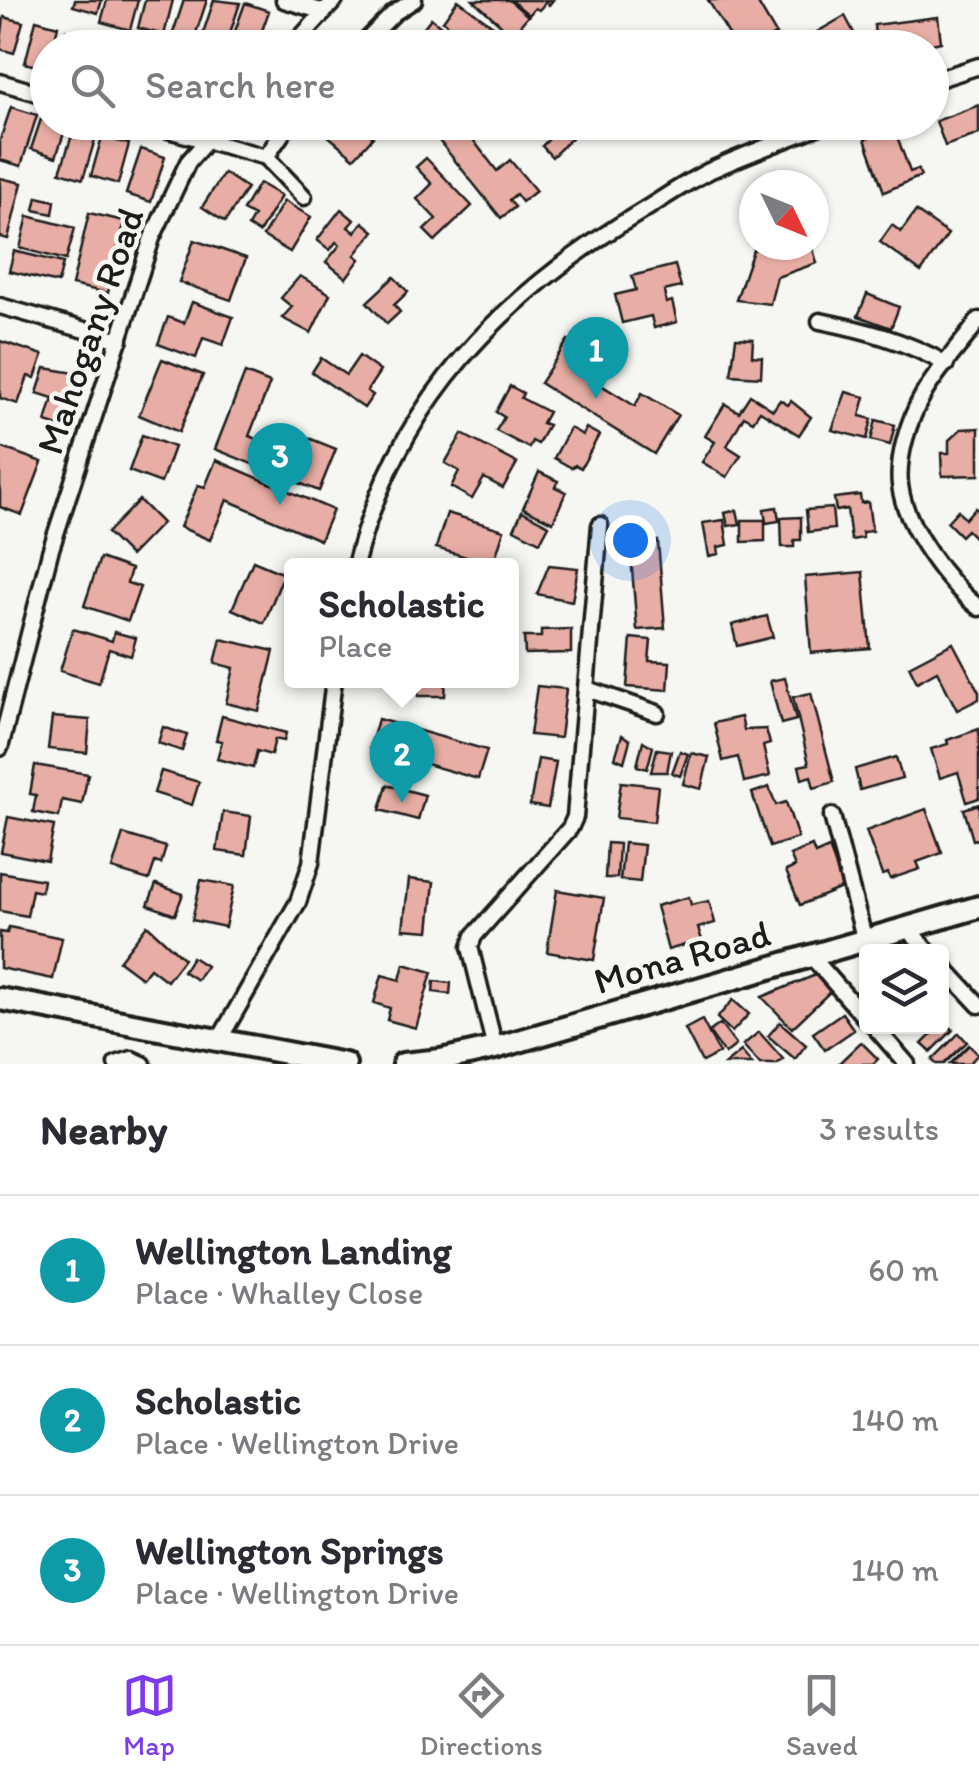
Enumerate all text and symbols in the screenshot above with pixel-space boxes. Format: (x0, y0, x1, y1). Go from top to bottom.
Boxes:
search box (30, 30, 949, 140)
icon: search (65, 58, 120, 113)
text: Search here (145, 62, 336, 108)
north arrow (739, 170, 829, 260)
street label: Mahogany Road (26, 202, 154, 460)
pin: 1 (564, 316, 628, 399)
pin: 3 (248, 422, 312, 505)
your location (605, 515, 656, 566)
popup (284, 558, 519, 688)
text: Scholastic (318, 581, 485, 627)
text: Place (318, 627, 392, 665)
pin: 2 (370, 720, 434, 803)
street label: Mona Road (589, 910, 775, 1004)
map controls (859, 944, 949, 1034)
button: layers (859, 944, 949, 1034)
text: Nearby (40, 1104, 167, 1155)
text: 3 results (819, 1110, 939, 1148)
text: Wellington Landing (135, 1228, 452, 1274)
text: 1 (65, 1251, 80, 1289)
text: 60 m (868, 1251, 939, 1289)
text: Place · Whalley Close (135, 1274, 423, 1312)
text: Scholastic (135, 1378, 301, 1424)
text: 2 (64, 1401, 81, 1439)
text: 140 m (851, 1401, 939, 1439)
text: Place · Wellington Drive (135, 1424, 459, 1462)
text: Wellington Springs (135, 1528, 444, 1574)
text: 3 (64, 1551, 81, 1589)
text: 140 m (851, 1551, 939, 1589)
text: Place · Wellington Drive (135, 1574, 459, 1612)
tab: Map (122, 1668, 177, 1762)
tab: Directions (420, 1668, 543, 1762)
tab: Saved (786, 1668, 857, 1762)

